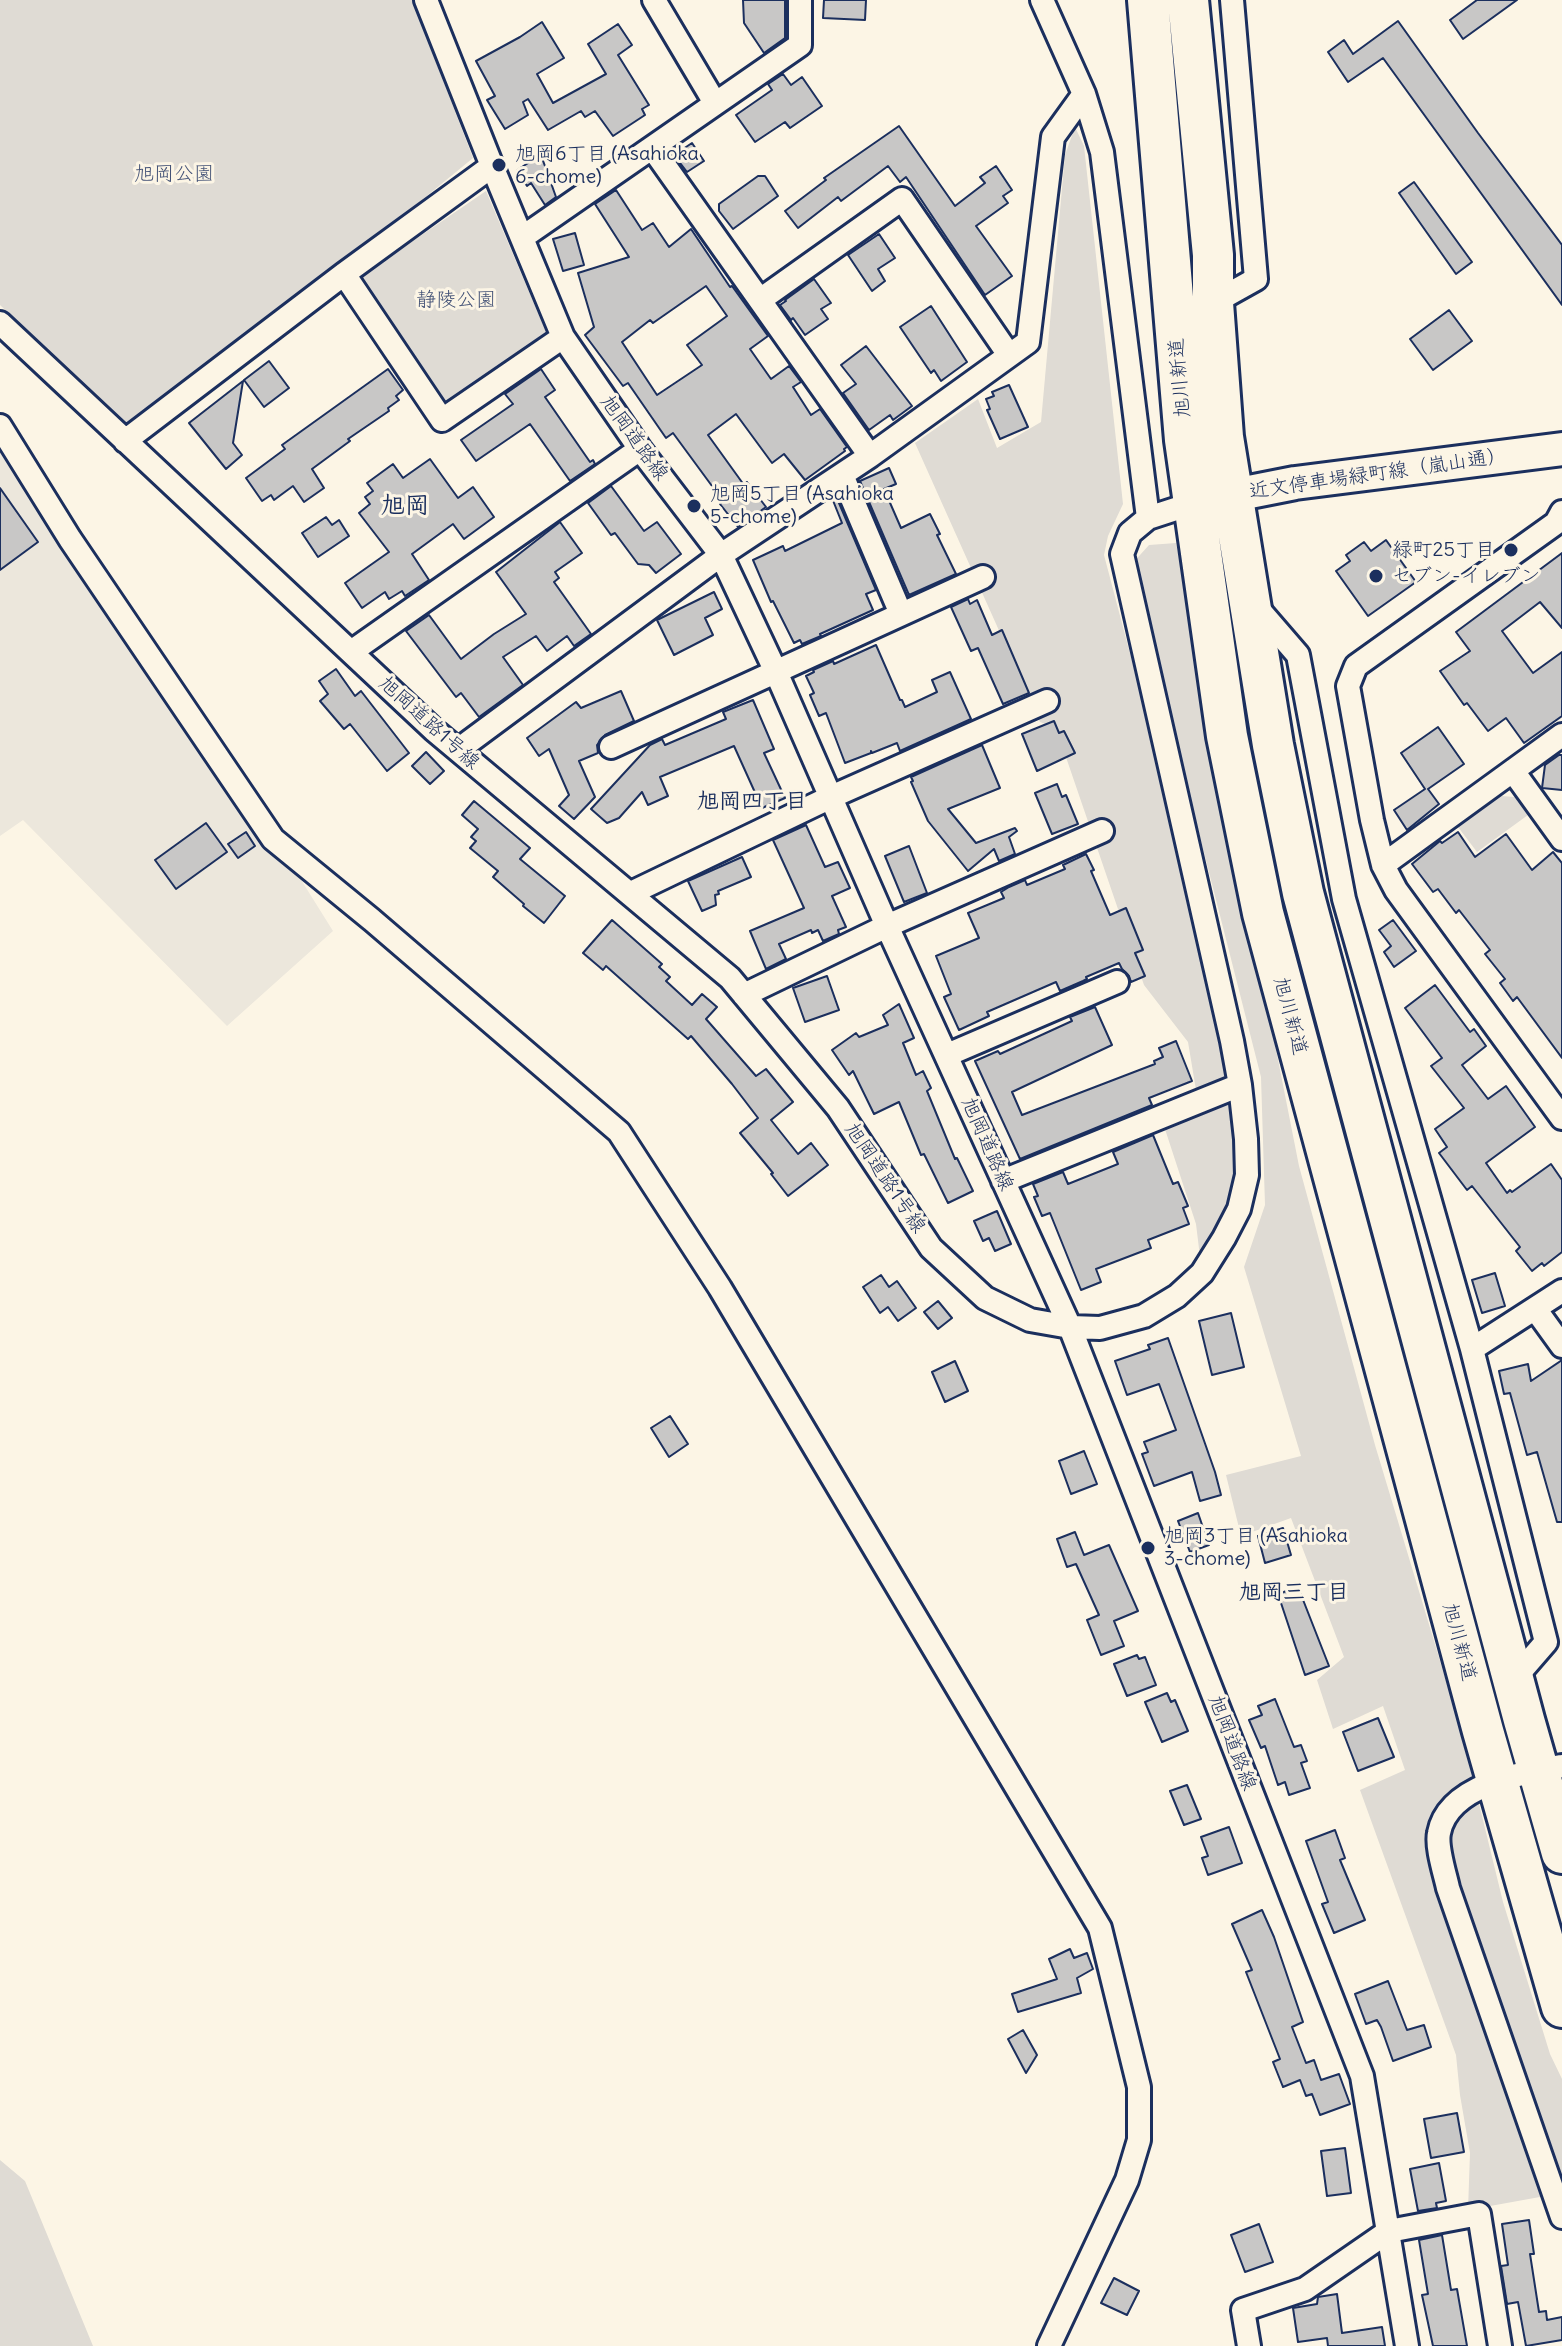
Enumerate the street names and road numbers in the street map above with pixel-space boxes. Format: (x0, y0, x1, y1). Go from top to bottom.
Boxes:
street label: 旭川新道 (1165, 337, 1195, 419)
street label: 旭岡道路線 (595, 390, 673, 486)
street label: 近文停車場緑町線（嵐山通） (1248, 444, 1508, 504)
street label: 旭岡道路1号線 (373, 671, 485, 775)
street label: 旭川新道 (1268, 974, 1312, 1058)
street label: 旭岡道路線 (956, 1093, 1018, 1195)
street label: 旭岡道路1号線 (839, 1118, 931, 1238)
street label: 旭川新道 (1437, 1600, 1481, 1684)
street label: 旭岡道路線 (1203, 1692, 1261, 1794)

